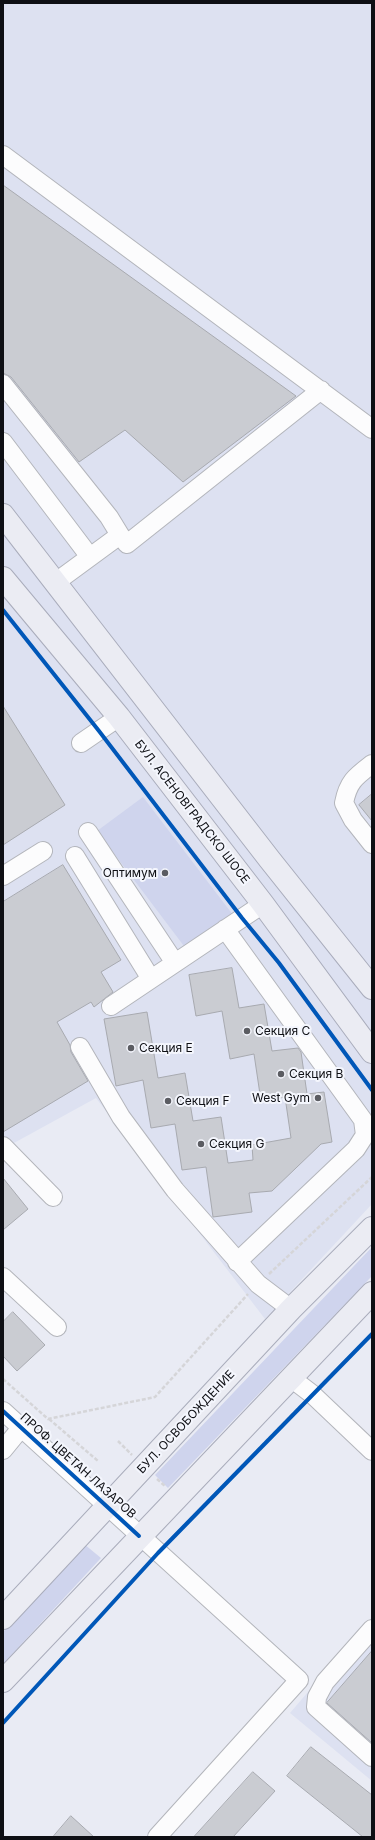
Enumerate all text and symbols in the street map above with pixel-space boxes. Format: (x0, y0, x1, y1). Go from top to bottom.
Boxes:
street label: БУЛ. АСЕНОВГРАДСКО ШОСЕ (131, 737, 253, 887)
place label: Оптимум (103, 866, 157, 880)
marker: Оптимум (160, 868, 170, 878)
place label: Секция C (255, 1024, 310, 1038)
marker: Секция C (242, 1026, 252, 1036)
place label: Секция E (139, 1041, 193, 1055)
marker: Секция E (126, 1043, 136, 1053)
place label: Секция B (289, 1067, 343, 1081)
marker: Секция B (276, 1069, 286, 1079)
place label: West Gym (252, 1091, 310, 1105)
marker: West Gym (313, 1093, 323, 1103)
place label: Секция F (176, 1094, 230, 1108)
marker: Секция F (163, 1096, 173, 1106)
place label: Секция G (209, 1137, 265, 1151)
marker: Секция G (196, 1139, 206, 1149)
street label: БУЛ. ОСВОБОЖДЕНИЕ (134, 1367, 238, 1477)
street label: ПРОФ. ЦВЕТАН ЛАЗАРОВ (17, 1410, 139, 1522)

